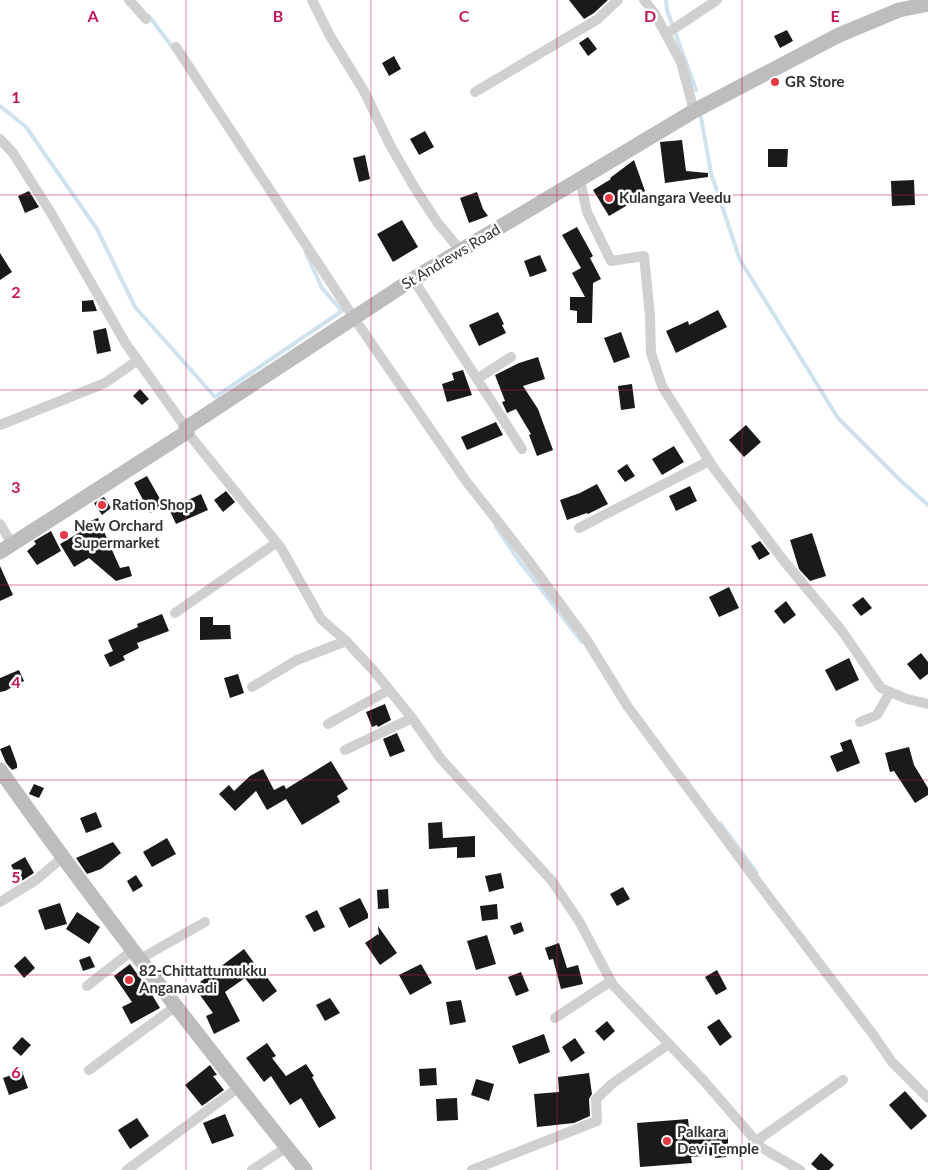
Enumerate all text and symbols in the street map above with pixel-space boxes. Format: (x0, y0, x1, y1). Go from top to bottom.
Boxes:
text: A (86, 6, 99, 25)
text: B (273, 6, 283, 25)
text: C (459, 6, 470, 25)
text: D (644, 6, 656, 25)
text: E (830, 6, 840, 25)
place label: GR Store (785, 72, 845, 90)
marker: GR Store (769, 76, 781, 88)
text: 1 (11, 87, 21, 106)
place label: Kulangara Veedu (619, 188, 731, 206)
marker: Kulangara Veedu (603, 192, 615, 204)
street label: St Andrews Road (398, 220, 503, 293)
text: 2 (11, 282, 21, 301)
text: 3 (11, 477, 21, 496)
place label: Ration Shop (112, 495, 193, 513)
marker: Ration Shop (96, 499, 108, 511)
place label: New Orchard Supermarket (74, 516, 163, 551)
marker: New Orchard Supermarket (58, 529, 70, 541)
text: 4 (11, 672, 21, 691)
text: 5 (11, 867, 21, 886)
place label: 82-Chittattumukku Anganavadi (138, 961, 267, 996)
marker: 82-Chittattumukku Anganavadi (123, 974, 135, 986)
text: 6 (11, 1062, 21, 1081)
place label: Palkara Devi Temple (677, 1122, 759, 1157)
marker: Palkara Devi Temple (661, 1135, 673, 1147)

